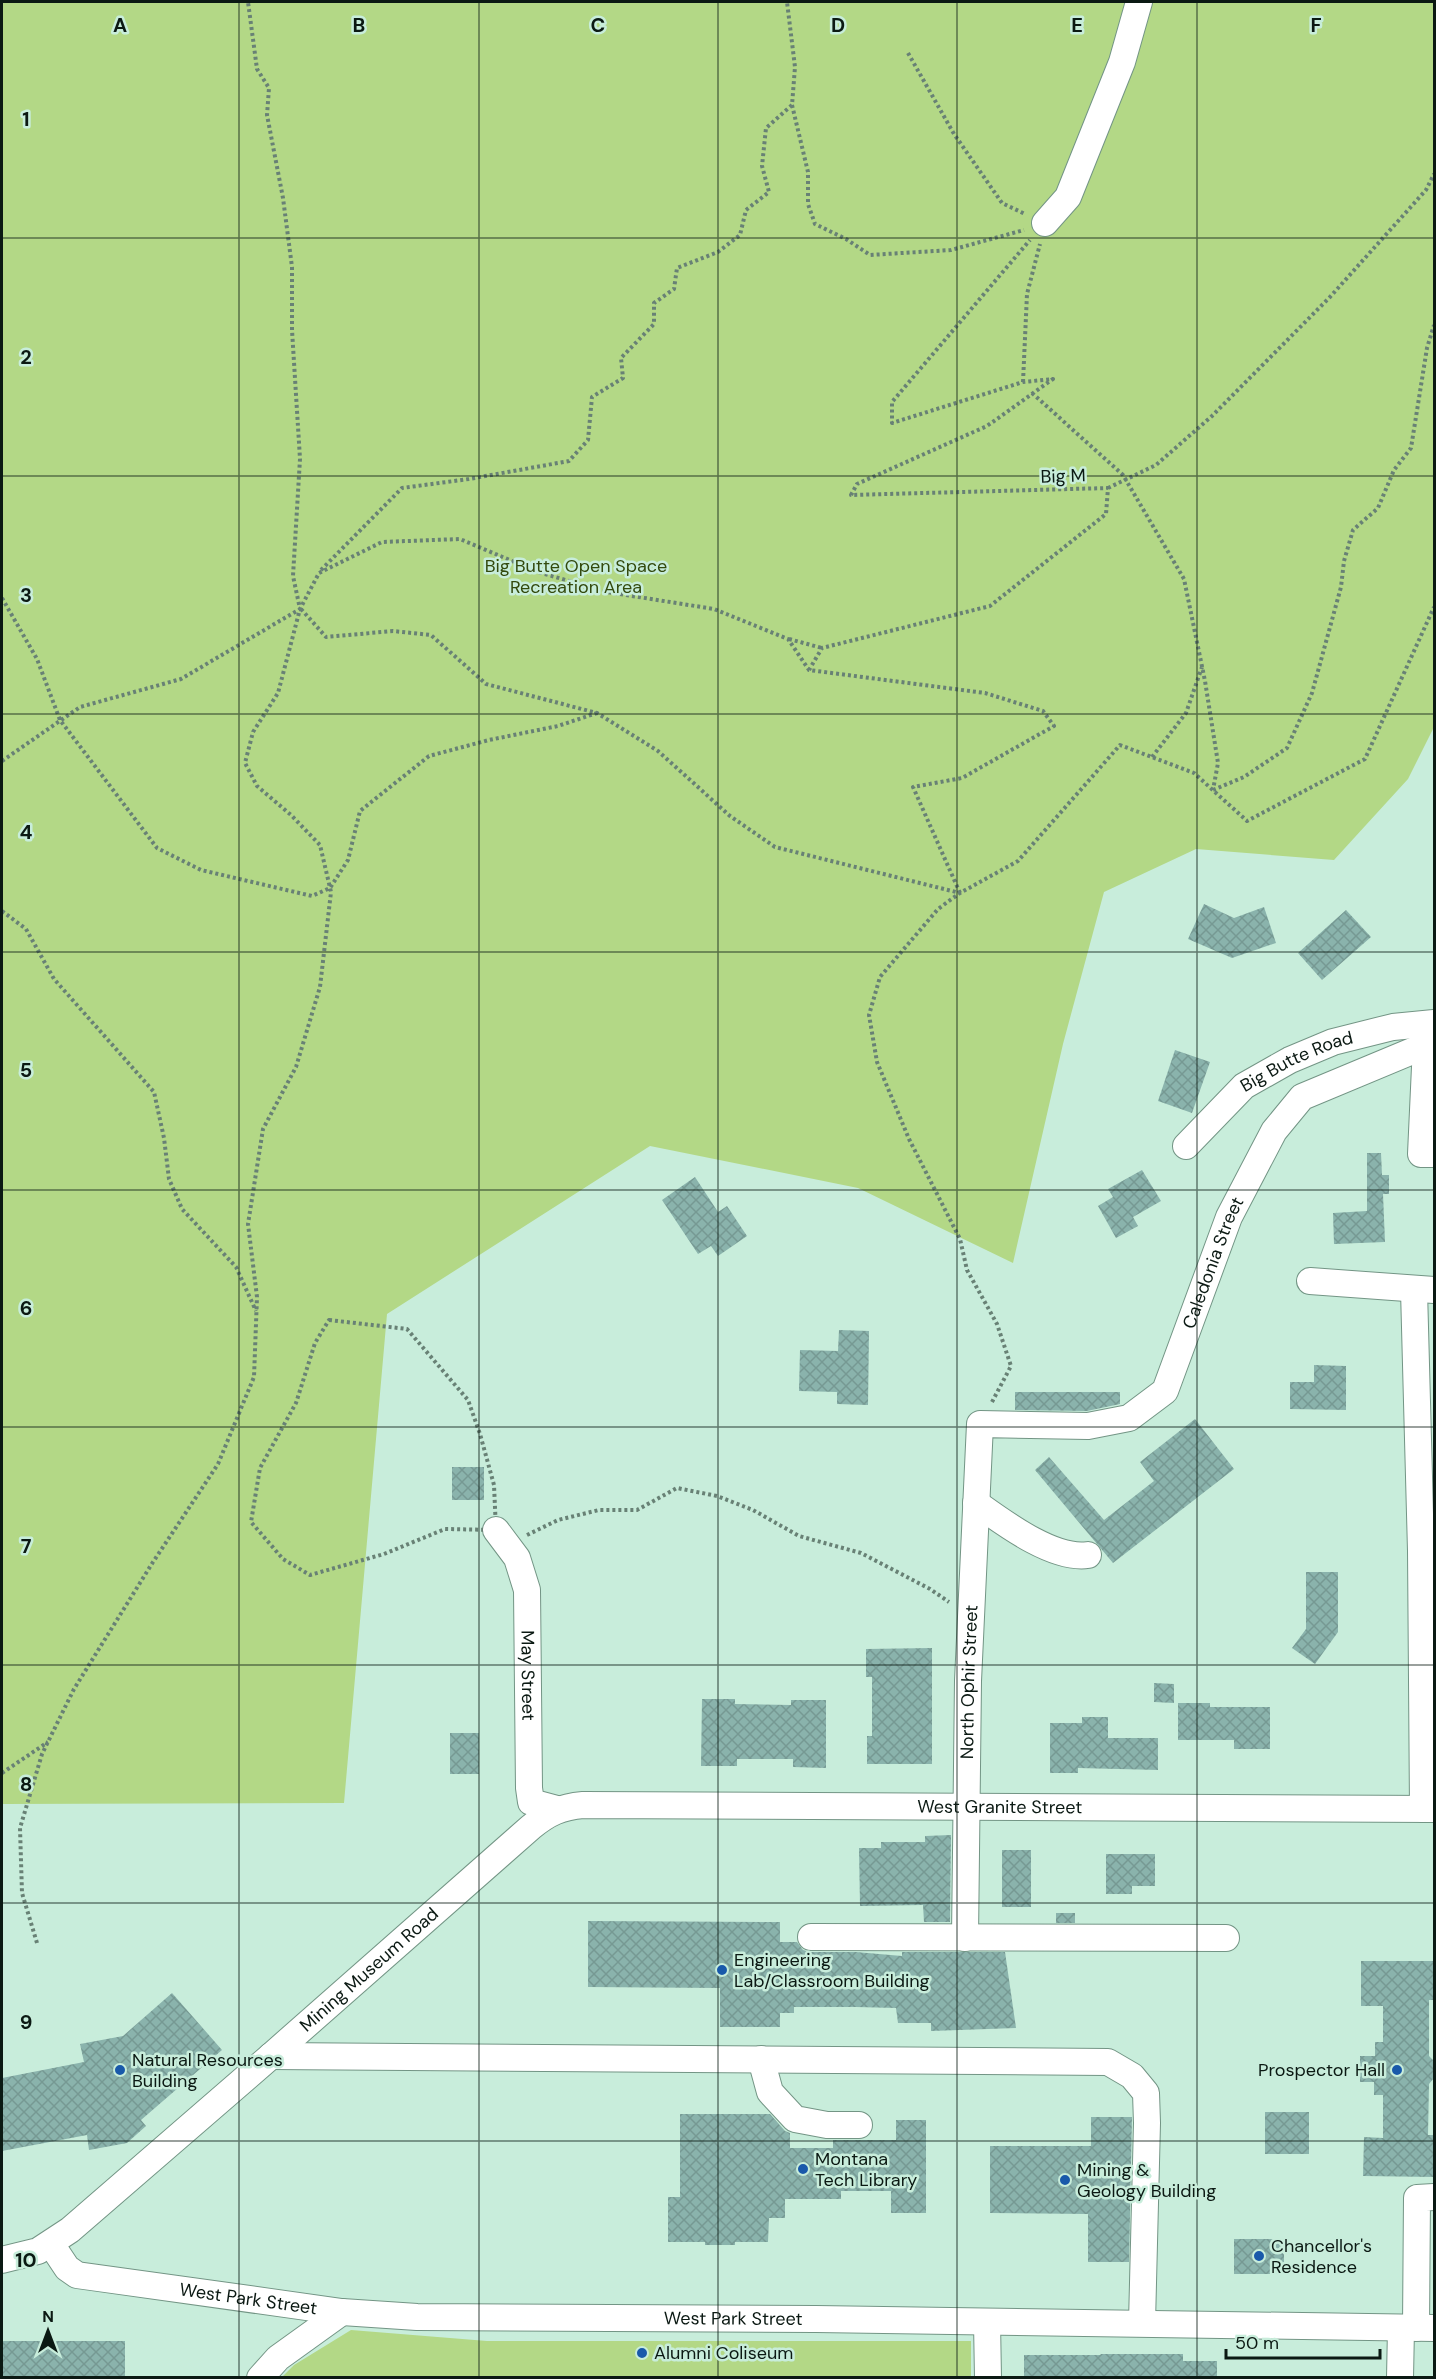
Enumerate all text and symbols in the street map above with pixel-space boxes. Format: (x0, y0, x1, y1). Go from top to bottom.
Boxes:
text: A (113, 12, 127, 38)
text: B (353, 12, 365, 38)
text: C (591, 12, 605, 38)
text: D (831, 12, 845, 38)
text: E (1071, 12, 1083, 38)
text: F (1310, 12, 1322, 38)
text: 1 (22, 106, 30, 132)
text: 2 (20, 344, 32, 370)
street label: Big M (1040, 463, 1086, 489)
park label: Big Butte Open Space Recreation Area (485, 554, 667, 599)
text: 3 (20, 582, 32, 608)
text: 4 (20, 819, 33, 845)
street label: Big Butte Road (1236, 1025, 1355, 1098)
text: 5 (20, 1057, 32, 1083)
street label: Caledonia Street (1177, 1193, 1249, 1332)
text: 6 (20, 1295, 32, 1321)
text: 7 (21, 1533, 32, 1559)
street label: North Ophir Street (955, 1604, 984, 1759)
street label: May Street (515, 1630, 540, 1721)
text: 8 (20, 1771, 32, 1797)
street label: West Granite Street (917, 1795, 1082, 1819)
street label: Mining Museum Road (295, 1902, 444, 2037)
place label: Engineering Lab/Classroom Building (734, 1948, 930, 1993)
marker: Engineering Lab/Classroom Building (715, 1963, 729, 1977)
text: 9 (20, 2009, 32, 2035)
place label: Natural Resources Building (132, 2048, 283, 2093)
place label: Prospector Hall (1258, 2058, 1385, 2082)
marker: Natural Resources Building (113, 2063, 127, 2077)
marker: Prospector Hall (1390, 2063, 1404, 2077)
place label: Montana Tech Library (815, 2147, 917, 2192)
place label: Mining & Geology Building (1077, 2158, 1216, 2203)
marker: Montana Tech Library (796, 2162, 810, 2176)
marker: Mining & Geology Building (1058, 2173, 1072, 2187)
place label: Chancellor's Residence (1271, 2234, 1372, 2279)
text: 10 (15, 2247, 37, 2273)
marker: Chancellor's Residence (1252, 2249, 1266, 2263)
street label: West Park Street (178, 2277, 319, 2320)
north arrow (18, 2301, 78, 2361)
text: N (42, 2306, 54, 2327)
street label: West Park Street (664, 2306, 803, 2331)
scale bar (1226, 2322, 1380, 2360)
text: 50 m (1235, 2331, 1279, 2355)
place label: Alumni Coliseum (654, 2341, 793, 2365)
marker: Alumni Coliseum (635, 2346, 649, 2360)

